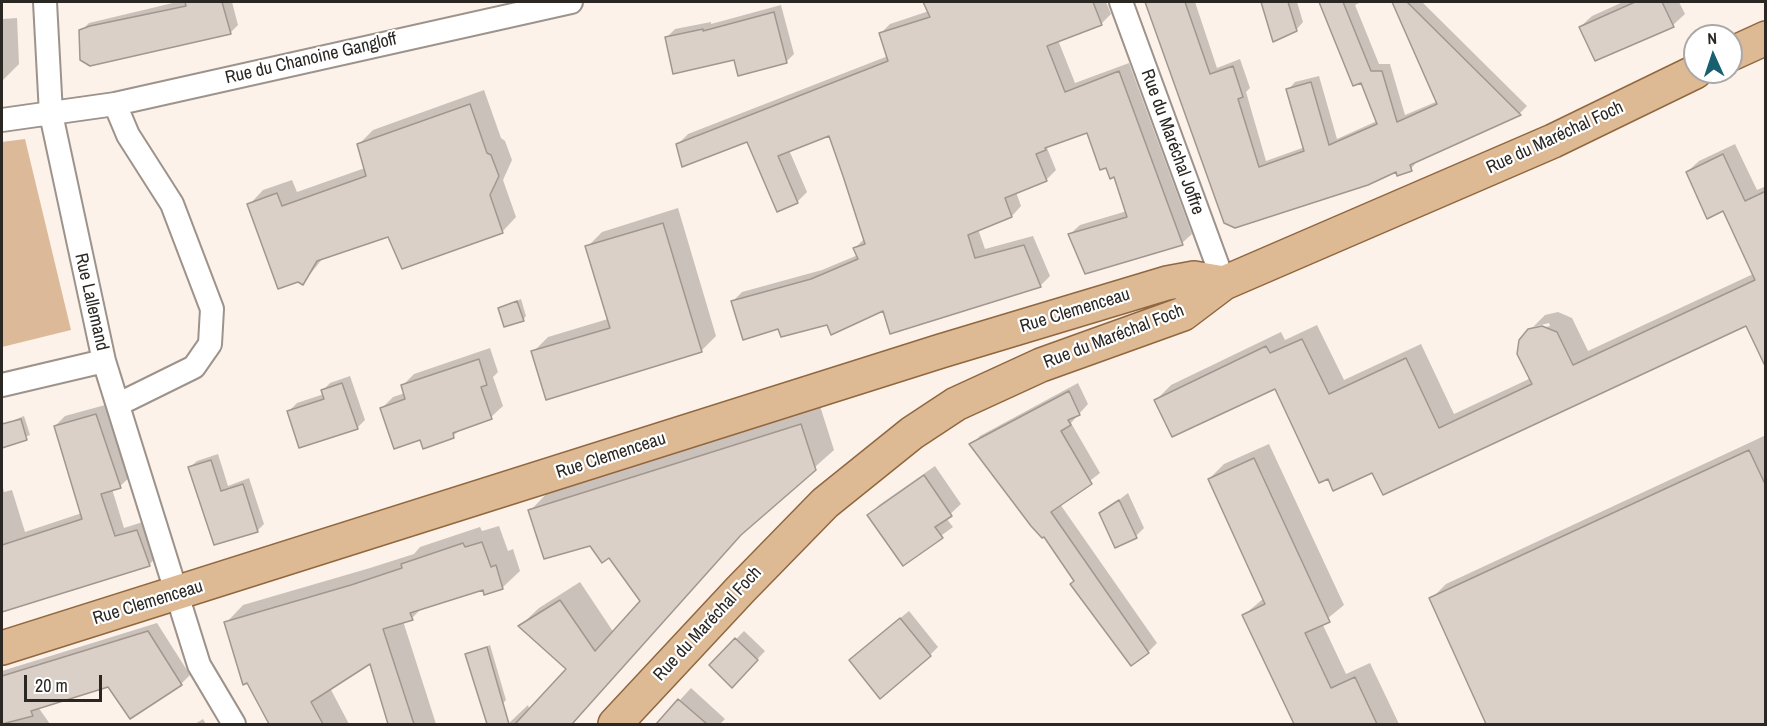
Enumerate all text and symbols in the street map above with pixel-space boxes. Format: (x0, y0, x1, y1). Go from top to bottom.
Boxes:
north arrow (1683, 24, 1743, 84)
text: N (1707, 27, 1717, 49)
street label: Rue du Chanoine Gangloff (223, 29, 399, 89)
street label: Rue du Maréchal Joffre (1136, 66, 1208, 218)
street label: Rue du Maréchal Foch (1483, 97, 1627, 179)
street label: Rue Lallemand (69, 251, 113, 353)
street label: Rue Clemenceau (1017, 284, 1133, 338)
street label: Rue du Maréchal Foch (1041, 300, 1187, 374)
street label: Rue Clemenceau (553, 428, 669, 484)
street label: Rue du Maréchal Foch (649, 562, 767, 686)
street label: Rue Clemenceau (90, 576, 206, 630)
scale bar (27, 663, 105, 701)
text: 20 m (35, 673, 68, 698)

